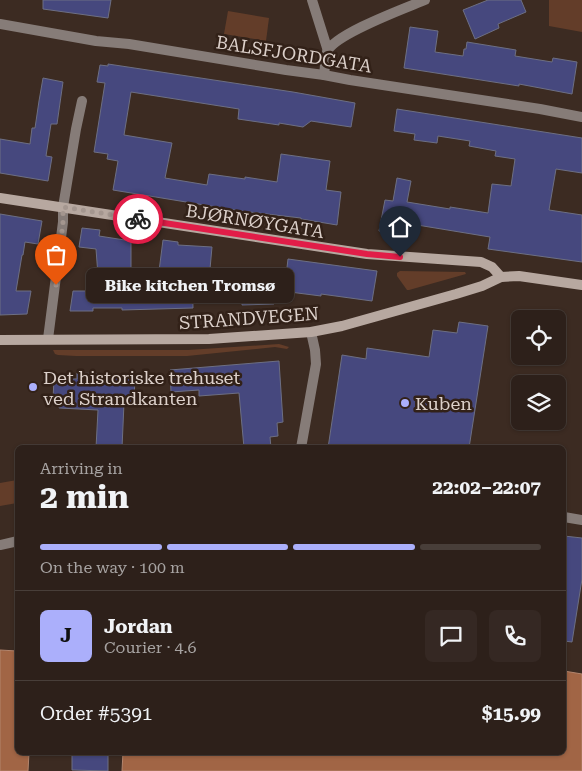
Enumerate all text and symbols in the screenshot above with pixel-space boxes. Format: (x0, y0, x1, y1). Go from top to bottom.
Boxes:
street label: BALSFJORDGATA (215, 31, 374, 77)
courier (113, 194, 163, 244)
street label: BJØRNØYGATA (184, 200, 326, 242)
icon: bike (124, 205, 152, 233)
pin (379, 206, 421, 257)
icon: home (386, 213, 414, 241)
pin (35, 234, 77, 285)
icon: bag (42, 241, 70, 269)
callout: Bike kitchen Tromsø (86, 268, 294, 302)
text: Bike kitchen Tromsø (105, 276, 275, 295)
street label: STRANDVEGEN (178, 303, 320, 333)
map controls (511, 310, 566, 430)
button: locate (511, 310, 566, 365)
place label: Det historiske trehuset ved Strandkanten (43, 367, 240, 409)
button: layers (511, 375, 566, 430)
marker: Det historiske trehuset ved Strandkanten (27, 381, 39, 393)
place label: Kuben (415, 393, 472, 414)
marker: Kuben (399, 397, 411, 409)
text: Arriving in (40, 459, 123, 478)
text: 22:02–22:07 (432, 476, 541, 499)
text: 2 min (40, 478, 129, 516)
text: On the way · 100 m (40, 558, 185, 577)
button: chat (425, 610, 477, 662)
button: phone (489, 610, 541, 662)
text: Jordan (104, 615, 173, 638)
text: J (60, 624, 72, 647)
text: Courier · 4.6 (104, 638, 197, 657)
text: Order #5391 (40, 702, 152, 725)
text: $15.99 (482, 702, 541, 725)

